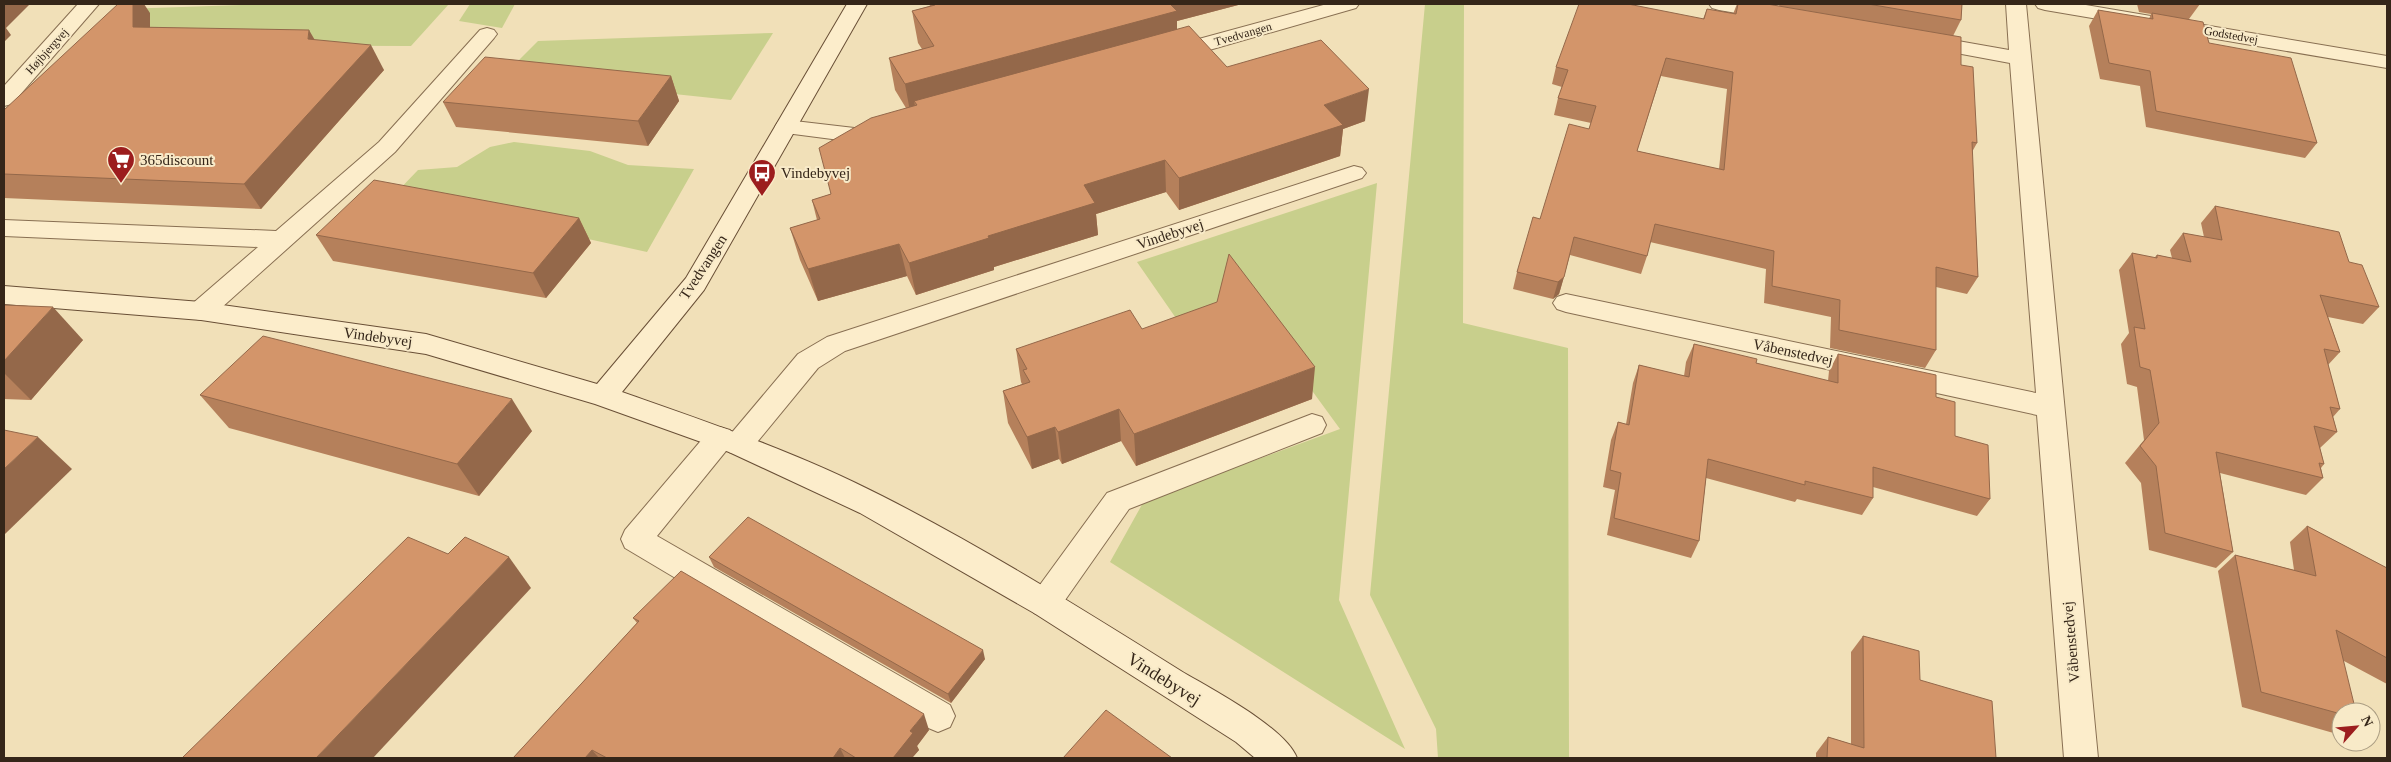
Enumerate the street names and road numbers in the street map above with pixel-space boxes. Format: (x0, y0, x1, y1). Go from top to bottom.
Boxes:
street label: Tvedvangen (1213, 19, 1273, 49)
street label: Godstedvej (2203, 23, 2259, 47)
street label: Højbjergvej (23, 25, 71, 77)
street label: Vindebyvej (1135, 216, 1205, 252)
street label: Tvedvangen (676, 231, 730, 302)
street label: Vindebyvej (343, 324, 413, 350)
street label: Våbenstedvej (1751, 336, 1835, 368)
street label: Våbenstedvej (2059, 601, 2083, 683)
street label: Vindebyvej (1124, 649, 1204, 709)

